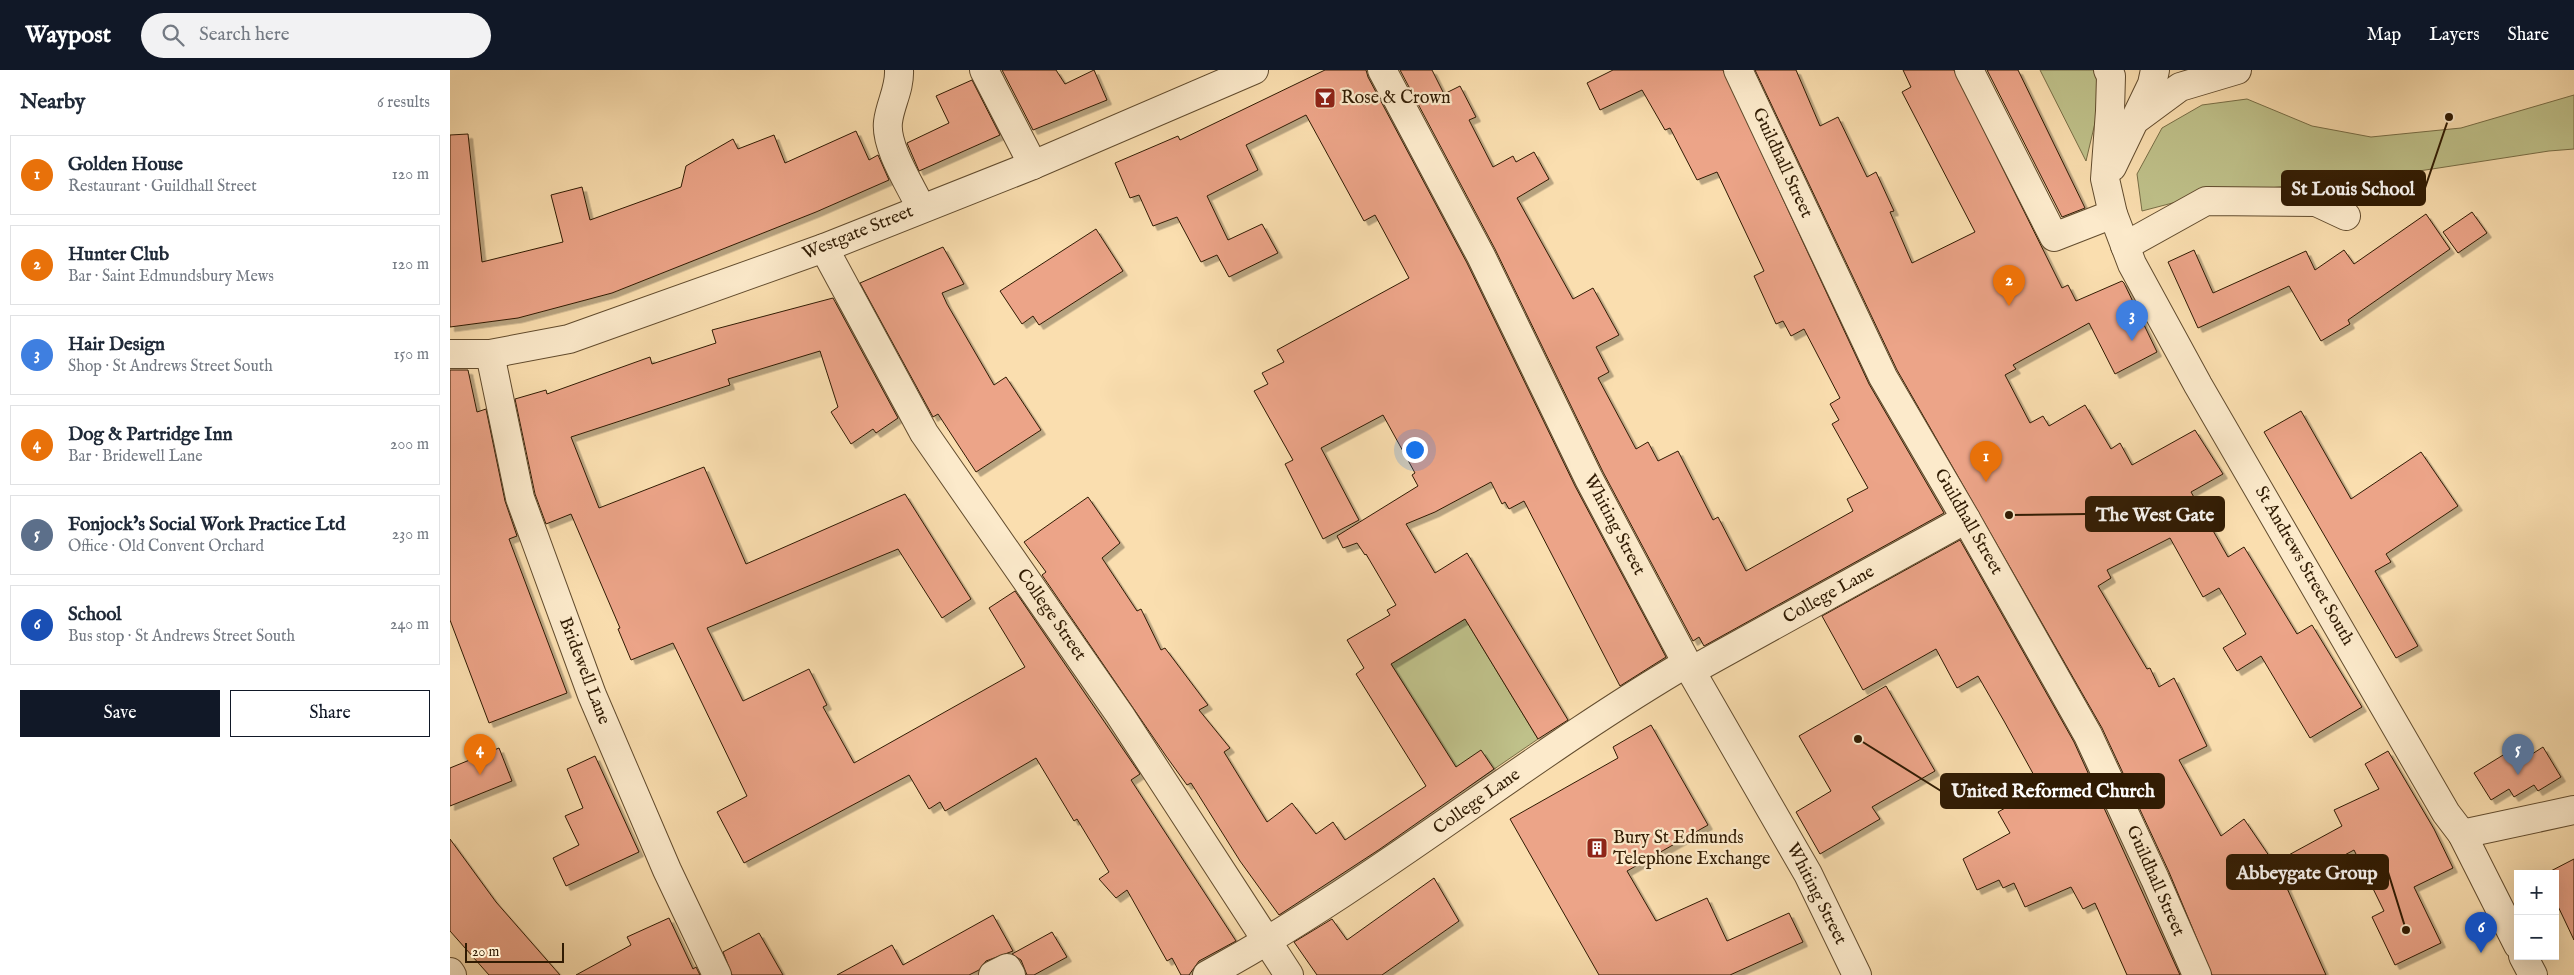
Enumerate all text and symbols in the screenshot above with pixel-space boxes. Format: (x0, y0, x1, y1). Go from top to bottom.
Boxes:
search box (141, 13, 491, 58)
text: Waypost (25, 20, 111, 51)
icon: search (159, 21, 187, 49)
text: Search here (199, 23, 290, 47)
text: Map (2367, 24, 2401, 47)
text: Layers (2429, 24, 2480, 47)
text: Share (2508, 24, 2549, 47)
bar icon: Rose & Crown (1313, 86, 1337, 110)
place label: Rose & Crown (1341, 87, 1451, 110)
text: Nearby (20, 89, 85, 116)
text: 6 results (377, 93, 430, 113)
street label: Guildhall Street (1746, 104, 1818, 222)
text: Golden House (68, 153, 183, 177)
text: 1 (34, 165, 40, 185)
text: 120 m (392, 165, 429, 185)
callout: St Louis School (2282, 171, 2425, 205)
text: Restaurant · Guildhall Street (68, 177, 257, 197)
text: St Louis School (2291, 178, 2416, 202)
street label: Westgate Street (799, 200, 917, 266)
text: Hunter Club (68, 243, 169, 267)
text: 2 (33, 255, 41, 275)
text: 120 m (392, 255, 429, 275)
pin: 2 (1993, 265, 2025, 306)
text: Bar · Saint Edmundsbury Mews (68, 267, 274, 287)
pin: 3 (2116, 300, 2148, 341)
text: Hair Design (68, 333, 165, 357)
text: 3 (34, 345, 40, 365)
text: 150 m (394, 345, 429, 365)
text: Shop · St Andrews Street South (68, 357, 273, 377)
text: Dog & Partridge Inn (68, 423, 233, 447)
text: 4 (33, 435, 41, 455)
text: 200 m (390, 435, 429, 455)
your location (1402, 437, 1428, 463)
pin: 1 (1970, 441, 2002, 482)
text: Bar · Bridewell Lane (68, 447, 203, 467)
street label: Guildhall Street (1928, 465, 2008, 579)
street label: Whiting Street (1578, 470, 1650, 580)
street label: St Andrews Street South (2249, 482, 2359, 650)
callout: The West Gate (2086, 497, 2224, 531)
text: The West Gate (2095, 504, 2215, 528)
text: Fonjock's Social Work Practice Ltd (68, 513, 345, 537)
text: 5 (34, 525, 40, 545)
text: 230 m (392, 525, 429, 545)
text: Office · Old Convent Orchard (68, 537, 264, 557)
street label: College Lane (1779, 560, 1879, 630)
street label: College Street (1011, 564, 1091, 666)
text: School (68, 603, 122, 627)
street label: Bridewell Lane (553, 614, 615, 728)
text: 6 (34, 615, 40, 635)
text: 240 m (390, 615, 429, 635)
text: Bus stop · St Andrews Street South (68, 627, 295, 647)
button: Save (20, 690, 220, 737)
button: Share (230, 690, 430, 737)
pin: 4 (464, 734, 496, 775)
pin: 5 (2502, 734, 2534, 775)
street label: College Lane (1429, 764, 1525, 840)
callout: United Reformed Church (1941, 774, 2164, 808)
text: United Reformed Church (1950, 780, 2156, 804)
street label: Guildhall Street (2120, 822, 2190, 940)
place label: Bury St Edmunds Telephone Exchange (1613, 827, 1770, 871)
building icon: Bury St Edmunds Telephone Exchange (1585, 836, 1609, 860)
street label: Whiting Street (1780, 839, 1852, 949)
callout: Abbeygate Group (2227, 855, 2388, 889)
text: Abbeygate Group (2235, 862, 2378, 886)
map controls (2514, 870, 2559, 960)
button: + (2514, 870, 2559, 915)
pin: 6 (2465, 912, 2497, 953)
button: − (2514, 915, 2559, 960)
scale bar (465, 940, 564, 963)
text: 20 m (472, 943, 499, 961)

